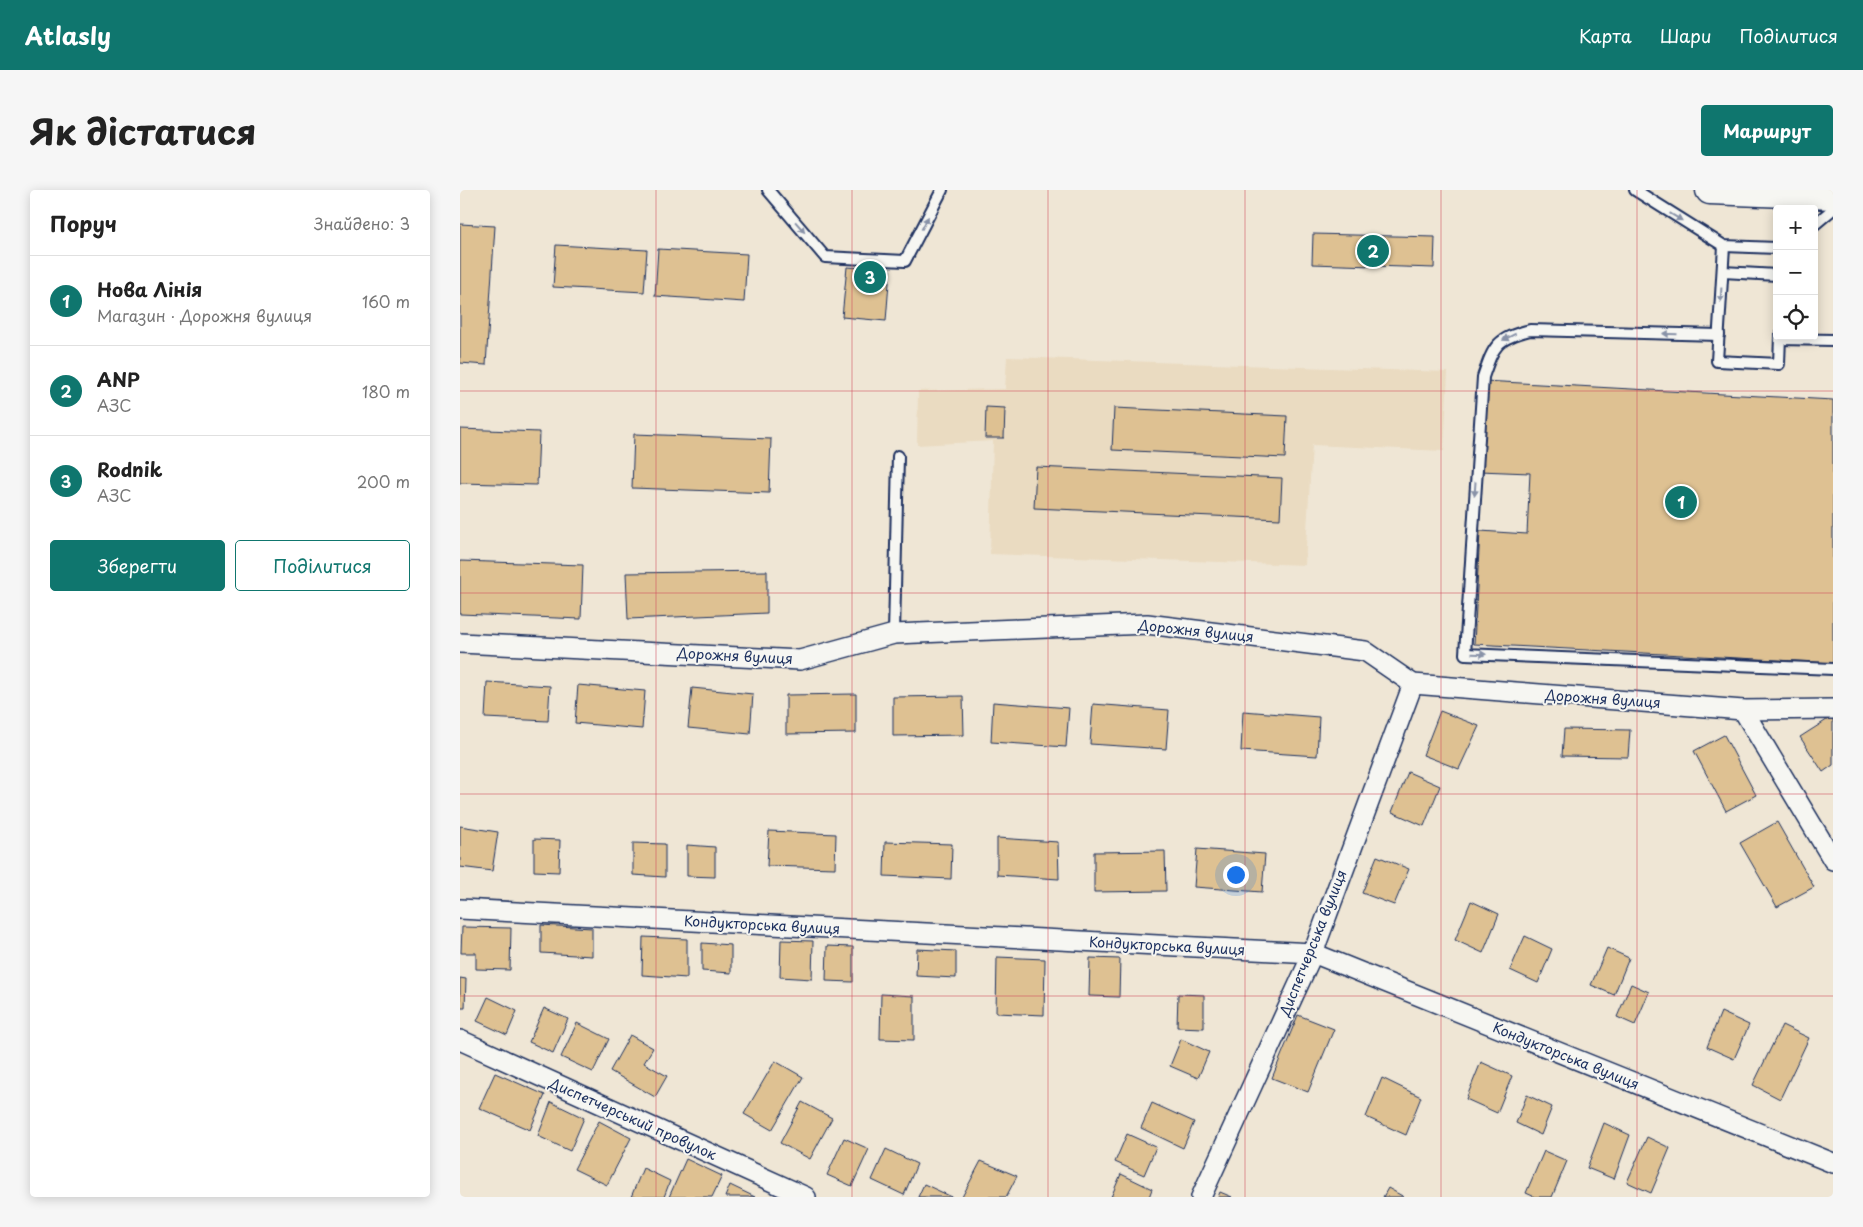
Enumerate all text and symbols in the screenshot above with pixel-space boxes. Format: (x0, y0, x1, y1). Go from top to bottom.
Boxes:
text: Atlasly (25, 17, 111, 53)
text: Карта (1579, 22, 1632, 49)
text: Шари (1660, 22, 1712, 49)
text: Поділитися (1740, 22, 1838, 49)
text: Як дістатися (30, 104, 256, 157)
button: Маршрут (1701, 105, 1833, 156)
map controls (1773, 205, 1818, 340)
button: + (1773, 205, 1818, 250)
text: Поруч (50, 207, 117, 239)
text: Знайдено: 3 (314, 211, 410, 235)
one-way arrow (1669, 212, 1683, 221)
one-way arrow (921, 215, 929, 230)
one-way arrow (794, 220, 805, 233)
pin: 2 (1357, 232, 1389, 270)
button: − (1773, 250, 1818, 295)
pin: 3 (854, 258, 886, 296)
text: Нова Лінія (97, 275, 202, 303)
one-way arrow (1717, 287, 1725, 303)
text: 1 (62, 289, 70, 313)
text: 160 m (362, 289, 410, 313)
button: locate (1773, 295, 1818, 340)
text: Магазин · Дорожня вулиця (97, 303, 312, 327)
one-way arrow (1662, 329, 1678, 337)
one-way arrow (1502, 333, 1517, 341)
text: ANP (97, 365, 140, 393)
text: 2 (60, 379, 72, 403)
text: 180 m (362, 379, 410, 403)
text: АЗС (97, 393, 132, 417)
text: Rodnik (97, 455, 162, 483)
text: 3 (61, 469, 71, 493)
text: 200 m (357, 469, 410, 493)
one-way arrow (1471, 481, 1479, 497)
text: АЗС (97, 483, 132, 507)
pin: 1 (1665, 483, 1697, 521)
button: Зберегти (50, 540, 225, 591)
button: Поділитися (235, 540, 410, 591)
street label: Дорожня вулиця (1136, 614, 1255, 647)
street label: Дорожня вулиця (676, 642, 793, 669)
one-way arrow (1471, 651, 1487, 659)
street label: Дорожня вулиця (1544, 684, 1661, 713)
your location (1223, 862, 1249, 888)
street label: Диспетчерська вулиця (1273, 866, 1352, 1020)
street label: Кондукторська вулиця (683, 910, 841, 939)
street label: Кондукторська вулиця (1088, 931, 1246, 960)
street label: Кондукторська вулиця (1490, 1017, 1643, 1095)
street label: Диспетчерський провулок (545, 1072, 721, 1165)

